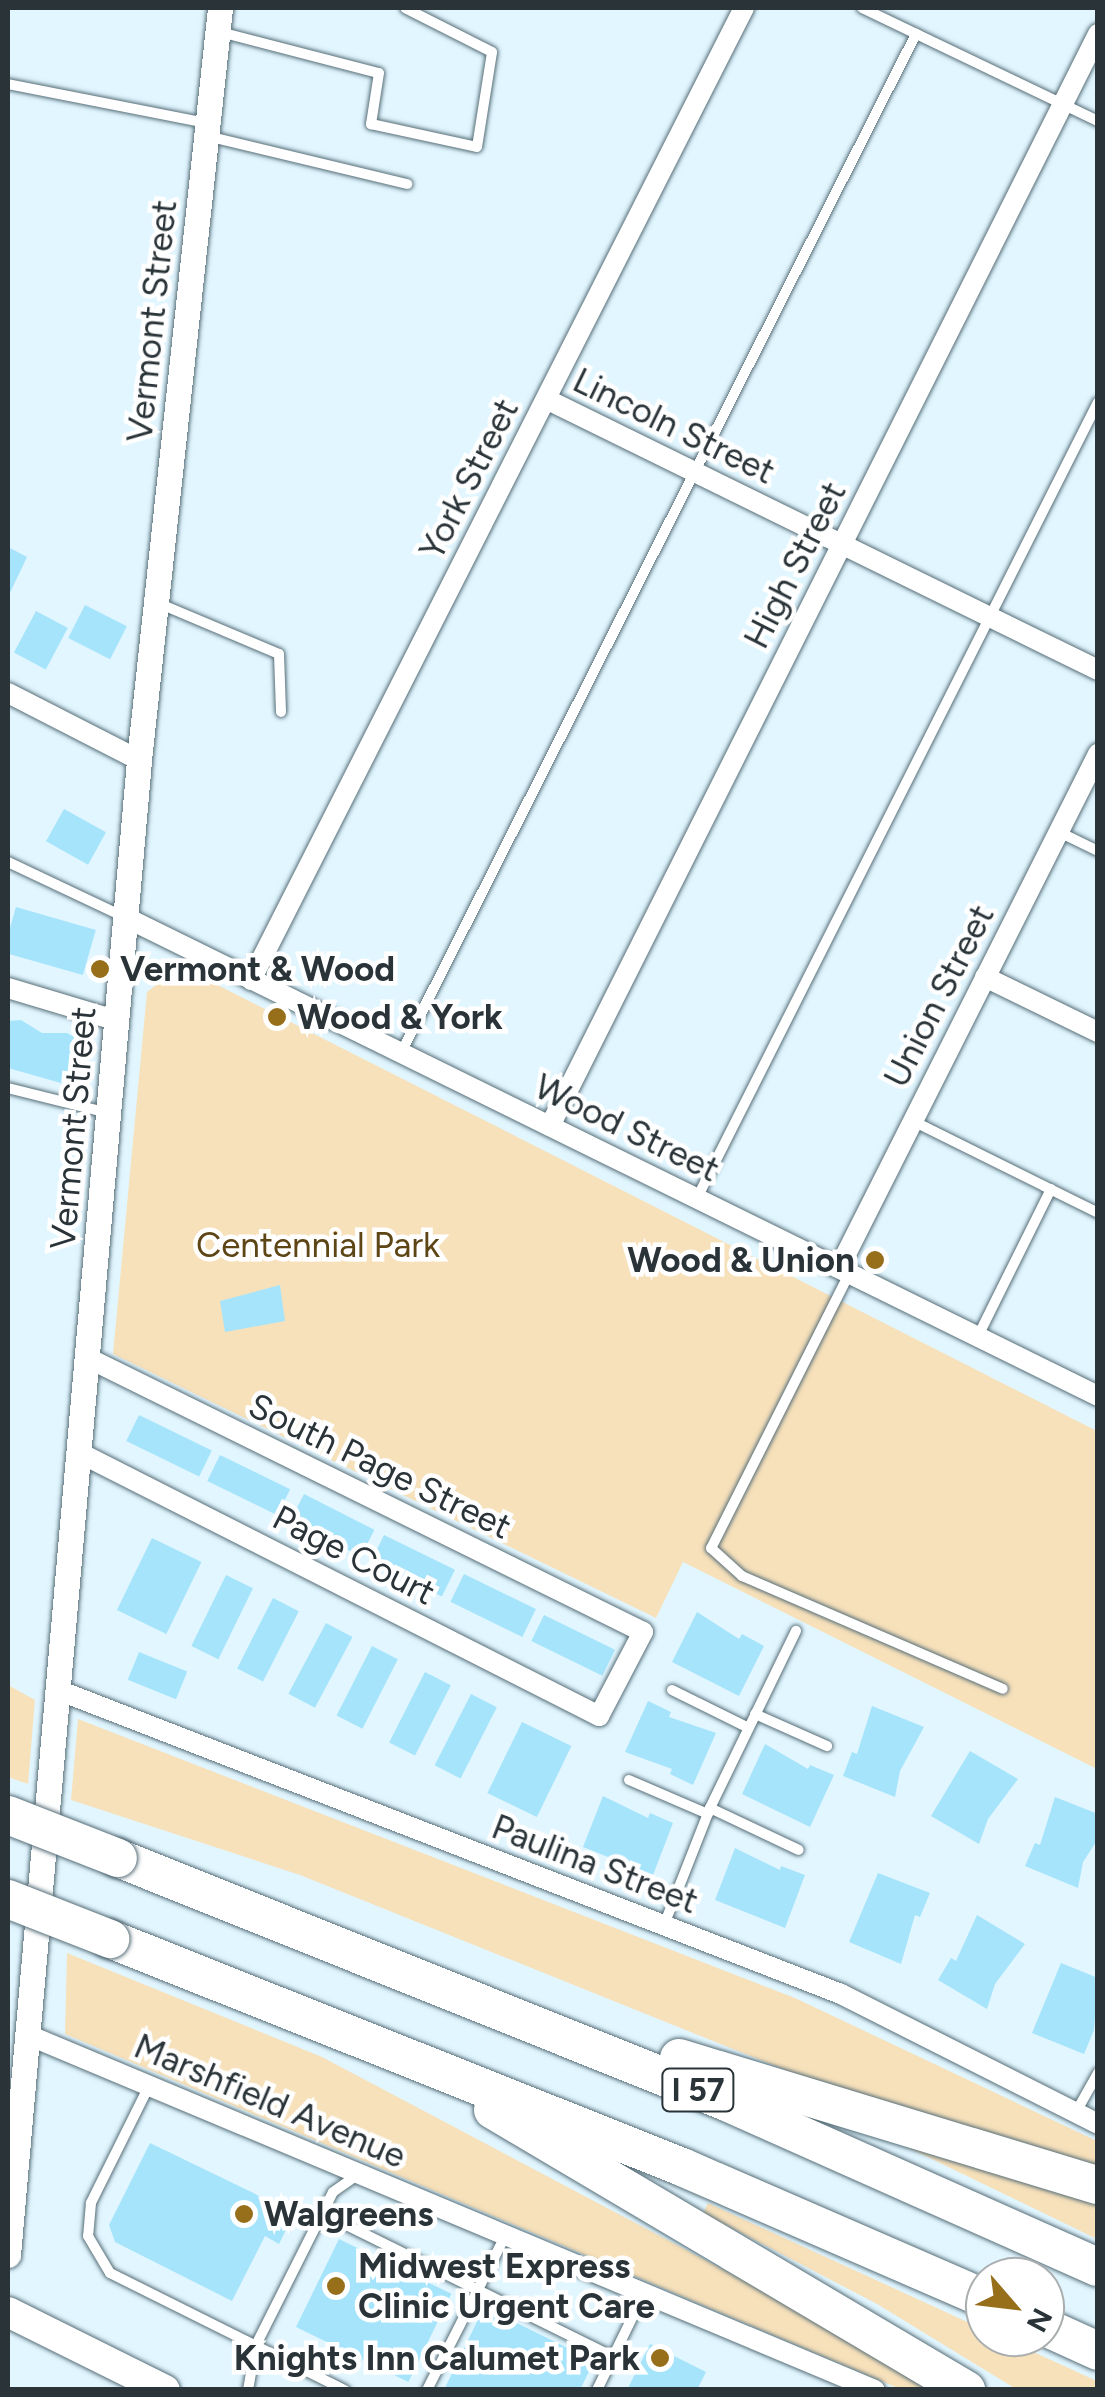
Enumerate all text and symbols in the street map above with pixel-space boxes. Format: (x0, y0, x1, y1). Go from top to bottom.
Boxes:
street label: Vermont Street (118, 198, 186, 444)
street label: Lincoln Street (566, 359, 782, 493)
street label: York Street (411, 392, 527, 566)
street label: High Street (735, 475, 855, 655)
street label: Union Street (875, 898, 1003, 1094)
place label: Vermont & Wood (120, 948, 395, 990)
marker: Vermont & Wood (89, 958, 111, 980)
place label: Wood & York (297, 996, 503, 1038)
street label: Vermont Street (41, 1005, 105, 1251)
marker: Wood & York (266, 1006, 288, 1028)
street label: Wood Street (528, 1065, 726, 1191)
park label: Centennial Park (196, 1224, 440, 1266)
place label: Wood & Union (627, 1239, 855, 1281)
marker: Wood & Union (864, 1249, 886, 1271)
street label: South Page Street (242, 1384, 518, 1548)
street label: Page Court (266, 1496, 442, 1614)
street label: Paulina Street (486, 1805, 704, 1923)
street label: Marshfield Avenue (128, 2025, 412, 2177)
road number: I 57 (660, 2063, 736, 2117)
place label: Walgreens (264, 2193, 434, 2235)
marker: Walgreens (233, 2203, 255, 2225)
place label: Midwest Express Clinic Urgent Care (358, 2245, 655, 2327)
north arrow (965, 2257, 1065, 2357)
marker: Midwest Express Clinic Urgent Care (323, 2273, 349, 2299)
text: N (1020, 2303, 1060, 2338)
place label: Knights Inn Calumet Park (234, 2337, 640, 2379)
marker: Knights Inn Calumet Park (649, 2347, 671, 2369)

